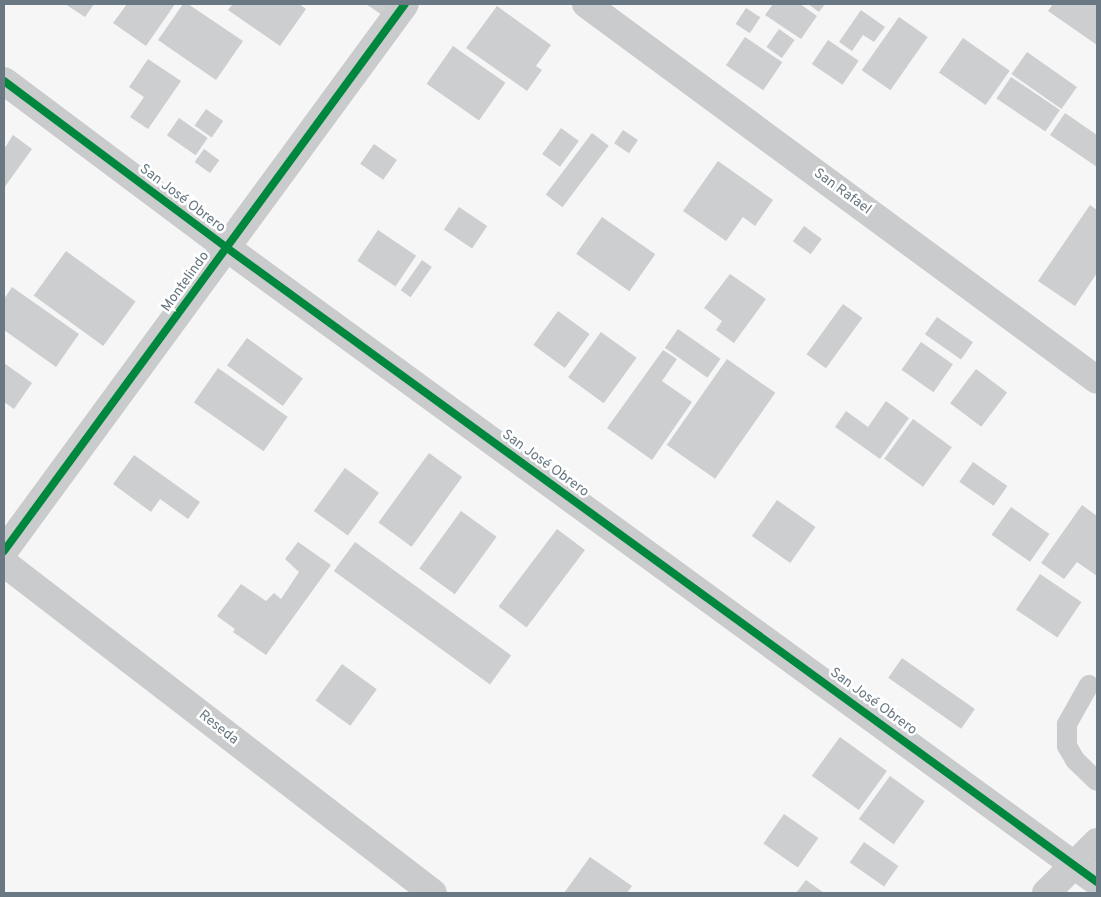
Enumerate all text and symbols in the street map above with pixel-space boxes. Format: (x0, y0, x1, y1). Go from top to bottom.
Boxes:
street label: San José Obrero (136, 161, 228, 237)
street label: San Rafael (810, 166, 874, 218)
street label: Montelindo (159, 249, 213, 315)
street label: San José Obrero (498, 427, 592, 501)
street label: San José Obrero (826, 665, 920, 739)
street label: Reseda (195, 707, 241, 749)

